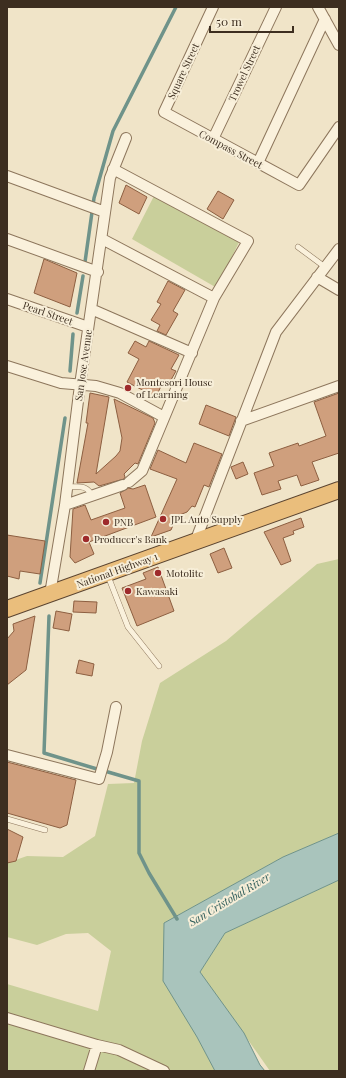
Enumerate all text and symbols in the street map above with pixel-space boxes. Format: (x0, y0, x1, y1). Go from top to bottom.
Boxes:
scale bar (210, 8, 293, 34)
text: 50 m (216, 13, 242, 29)
street label: Square Street (164, 40, 202, 101)
street label: Trowel Street (225, 42, 263, 103)
street label: Compass Street (197, 126, 266, 172)
street label: Pearl Street (21, 298, 75, 328)
street label: San Jose Avenue (71, 328, 95, 402)
place label: Montesori House of Learning (136, 375, 213, 401)
marker: Montesori House of Learning (123, 383, 133, 393)
place label: JPL Auto Supply (170, 512, 242, 526)
marker: JPL Auto Supply (158, 514, 168, 524)
place label: PNB (114, 515, 133, 529)
marker: PNB (101, 517, 111, 527)
place label: Producer's Bank (94, 532, 168, 546)
marker: Producer's Bank (81, 534, 91, 544)
street label: National Highway 1 (75, 549, 160, 591)
place label: Motolite (166, 566, 203, 580)
marker: Motolite (153, 568, 163, 578)
place label: Kawasaki (136, 584, 178, 598)
marker: Kawasaki (123, 586, 133, 596)
water label: San Cristobal River (185, 869, 273, 930)

